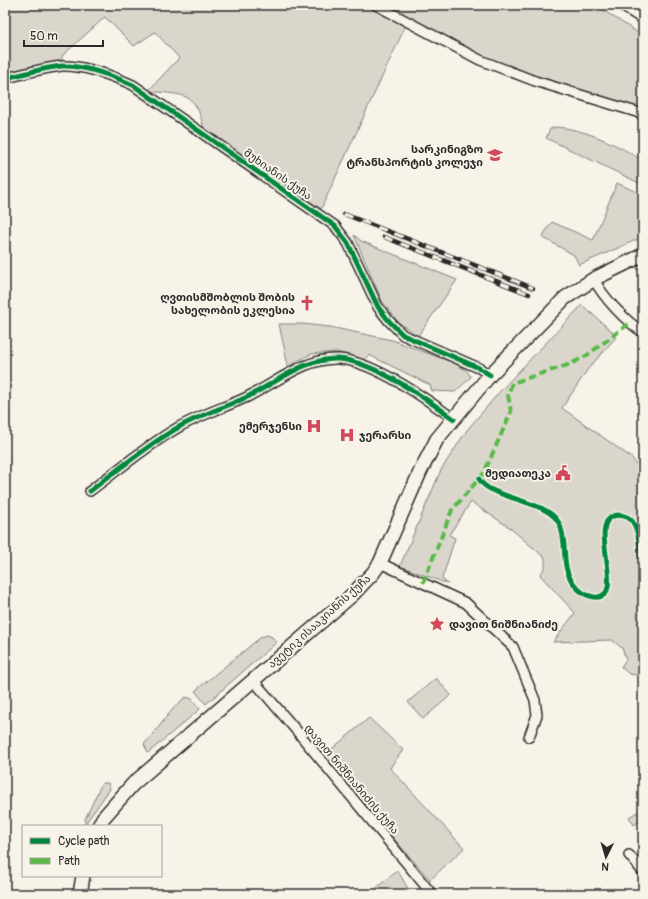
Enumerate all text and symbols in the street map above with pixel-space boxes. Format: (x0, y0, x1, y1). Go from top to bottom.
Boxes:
scale bar (24, 22, 103, 48)
text: 50 m (30, 29, 58, 44)
place label: სარკინიგზო ტრანსპორტის კოლეჯი (346, 143, 483, 169)
street label: მუხიანის ქუჩა (241, 146, 314, 203)
school or university icon: სარკინიგზო ტრანსპორტის კოლეჯი (486, 146, 504, 164)
place label: ღვთისმშობლის შობის სახელობის ეკლესია (160, 291, 295, 317)
church icon: ღვთისმშობლის შობის სახელობის ეკლესია (298, 294, 316, 312)
hospital icon: ემერჯენსი (305, 417, 323, 435)
place label: ემერჯენსი (239, 420, 302, 433)
hospital icon: ჯერარსი (338, 426, 356, 444)
place label: ჯერარსი (359, 429, 412, 442)
public building icon: მედიათეკა (554, 464, 572, 482)
place label: მედიათეკა (485, 467, 551, 480)
street label: ავეტიკ ისააკიანის ქუჩა (265, 572, 373, 671)
place icon: დავით ნიშნიანიძე (428, 615, 446, 633)
place label: დავით ნიშნიანიძე (449, 618, 558, 631)
street label: დავით ნიშნიანიძის ქუჩა (302, 722, 401, 837)
legend (22, 825, 162, 877)
text: Cycle path (58, 834, 110, 849)
north arrow (586, 837, 626, 877)
text: Path (58, 854, 80, 869)
text: N (600, 860, 609, 873)

